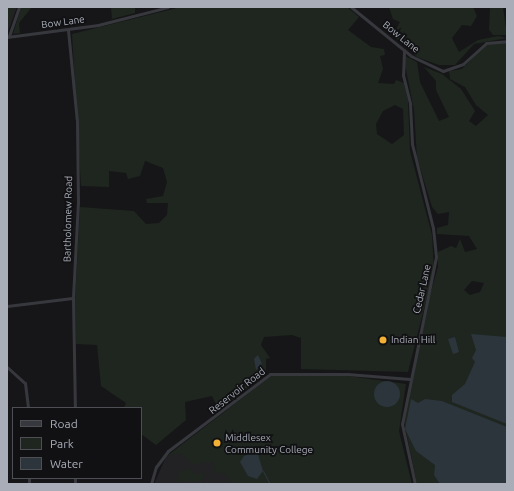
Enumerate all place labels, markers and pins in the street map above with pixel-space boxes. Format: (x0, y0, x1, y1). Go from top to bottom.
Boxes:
place label: Indian Hill (391, 334, 435, 346)
marker: Indian Hill (378, 335, 388, 345)
place label: Middlesex Community College (225, 431, 313, 454)
marker: Middlesex Community College (212, 438, 222, 448)

